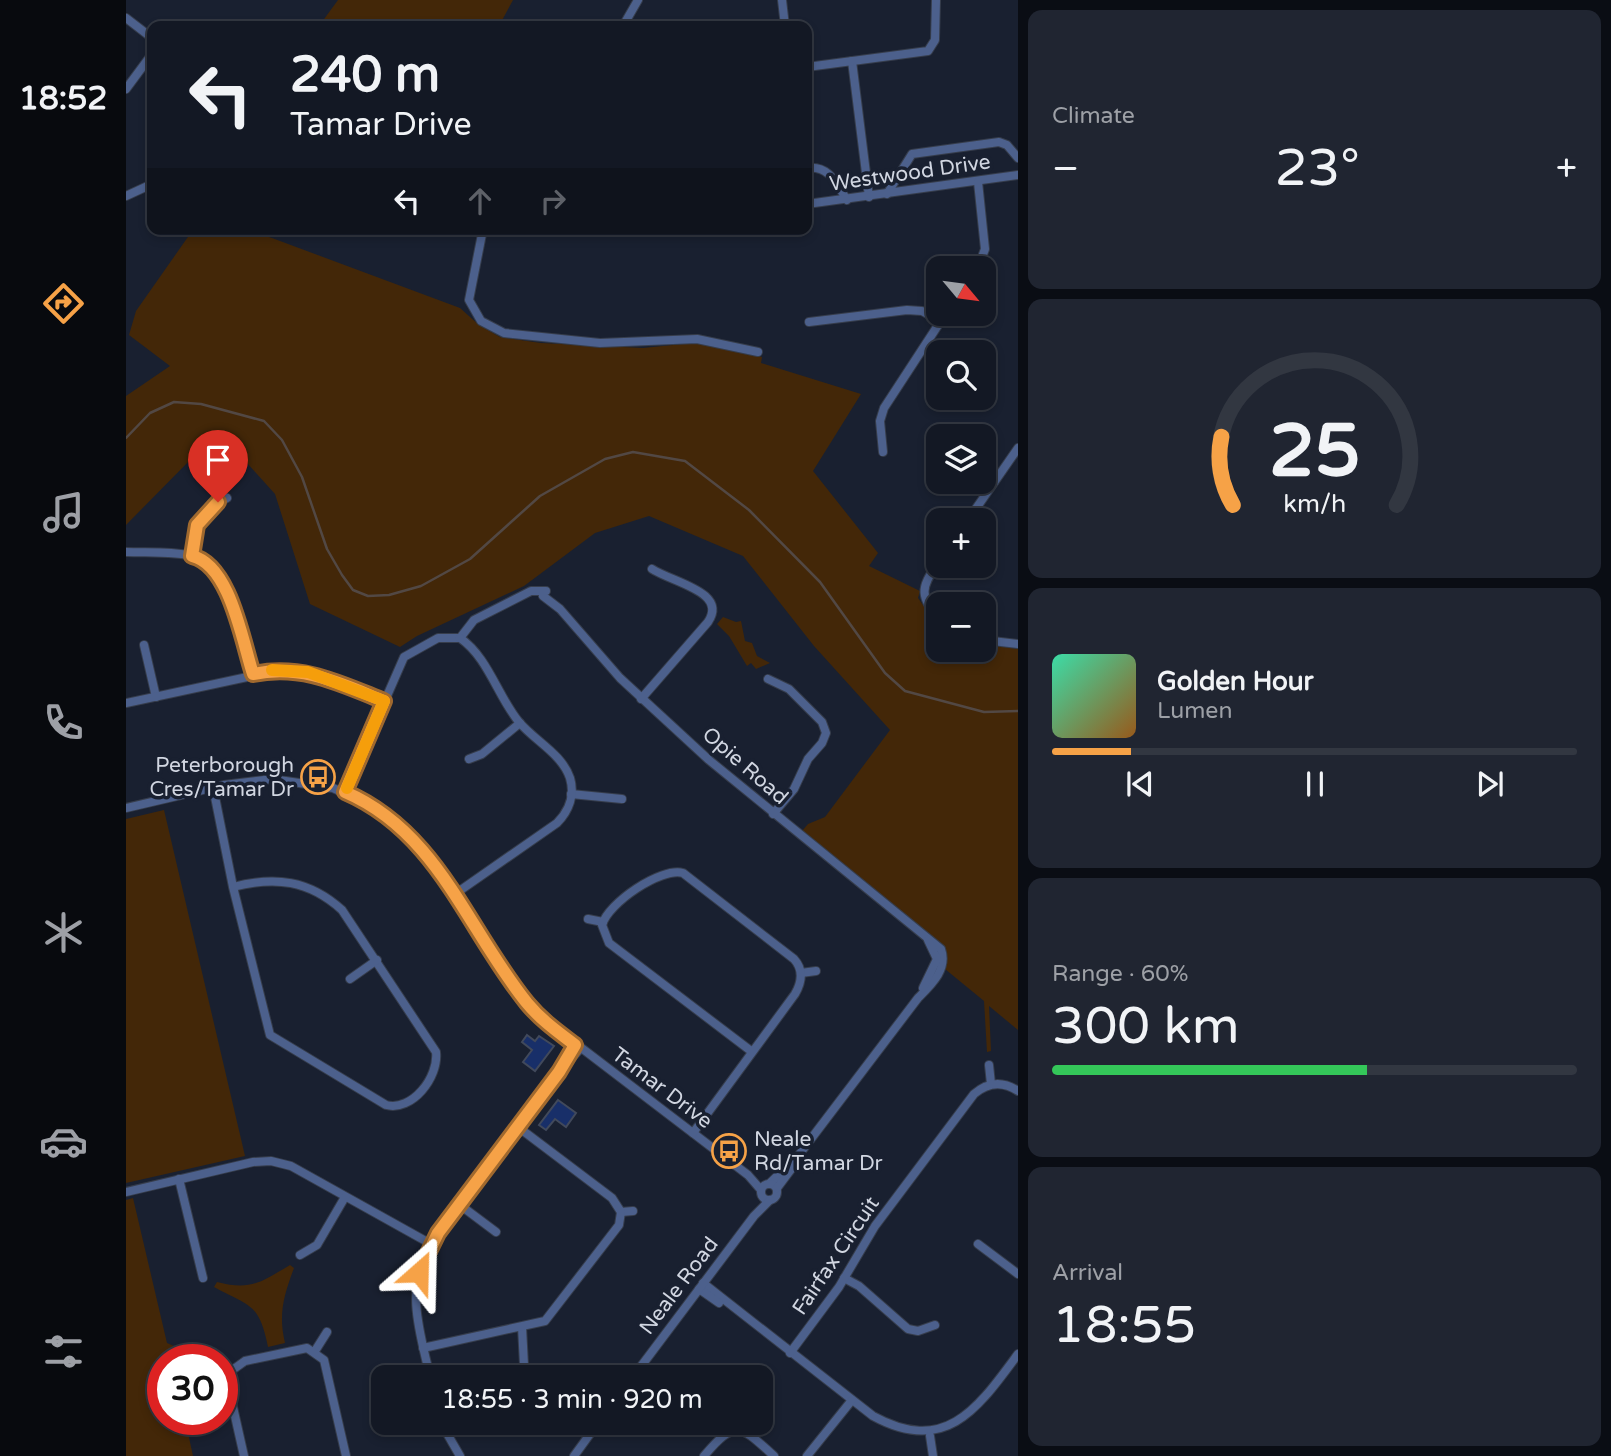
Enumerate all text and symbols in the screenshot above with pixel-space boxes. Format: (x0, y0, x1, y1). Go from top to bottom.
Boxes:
text: 240 m (290, 46, 440, 105)
icon: left (175, 49, 266, 140)
text: 18:52 (19, 80, 107, 118)
text: Climate (1052, 102, 1135, 130)
text: Tamar Drive (290, 106, 472, 144)
text: 23° (1275, 137, 1360, 200)
text: − (1052, 146, 1079, 192)
text: + (1556, 146, 1577, 192)
street label: Westwood Drive (828, 149, 992, 197)
icon: left (388, 182, 426, 220)
icon: ahead (461, 182, 499, 220)
icon: right (534, 182, 572, 220)
north arrow (926, 256, 996, 326)
map controls (926, 256, 996, 662)
icon: directions (39, 279, 88, 328)
button: search (926, 340, 996, 410)
text: 25 (1269, 408, 1360, 496)
button: layers (926, 424, 996, 494)
pin (188, 430, 248, 502)
icon: arrive (199, 441, 237, 479)
icon: music (39, 488, 88, 537)
text: km/h (1283, 489, 1346, 519)
button: + (926, 508, 996, 578)
button: − (926, 592, 996, 662)
text: Golden Hour (1157, 666, 1314, 697)
text: Lumen (1157, 697, 1232, 725)
icon: phone (39, 698, 88, 747)
street label: Opie Road (697, 722, 793, 810)
place label: Peterborough Cres/Tamar Dr (149, 753, 294, 802)
bus stop icon: Peterborough Cres/Tamar Dr (299, 758, 337, 796)
icon: previous (1121, 765, 1159, 803)
icon: pause (1296, 765, 1334, 803)
icon: next (1471, 765, 1509, 803)
icon: climate (39, 908, 88, 957)
text: Range · 60% (1052, 960, 1188, 988)
text: 300 km (1052, 995, 1240, 1058)
street label: Tamar Drive (607, 1042, 717, 1134)
icon: car (39, 1117, 88, 1166)
place label: Neale Rd/Tamar Dr (754, 1127, 883, 1176)
bus stop icon: Neale Rd/Tamar Dr (710, 1132, 748, 1170)
street label: Fairfax Circuit (787, 1192, 885, 1320)
street label: Neale Road (634, 1232, 724, 1340)
position arrow (382, 1235, 456, 1309)
text: Arrival (1052, 1259, 1123, 1287)
text: 18:55 (1052, 1294, 1196, 1357)
icon: filters (39, 1327, 88, 1376)
speed limit sign: 30 (147, 1344, 238, 1435)
text: 18:55 · 3 min · 920 m (441, 1384, 703, 1415)

